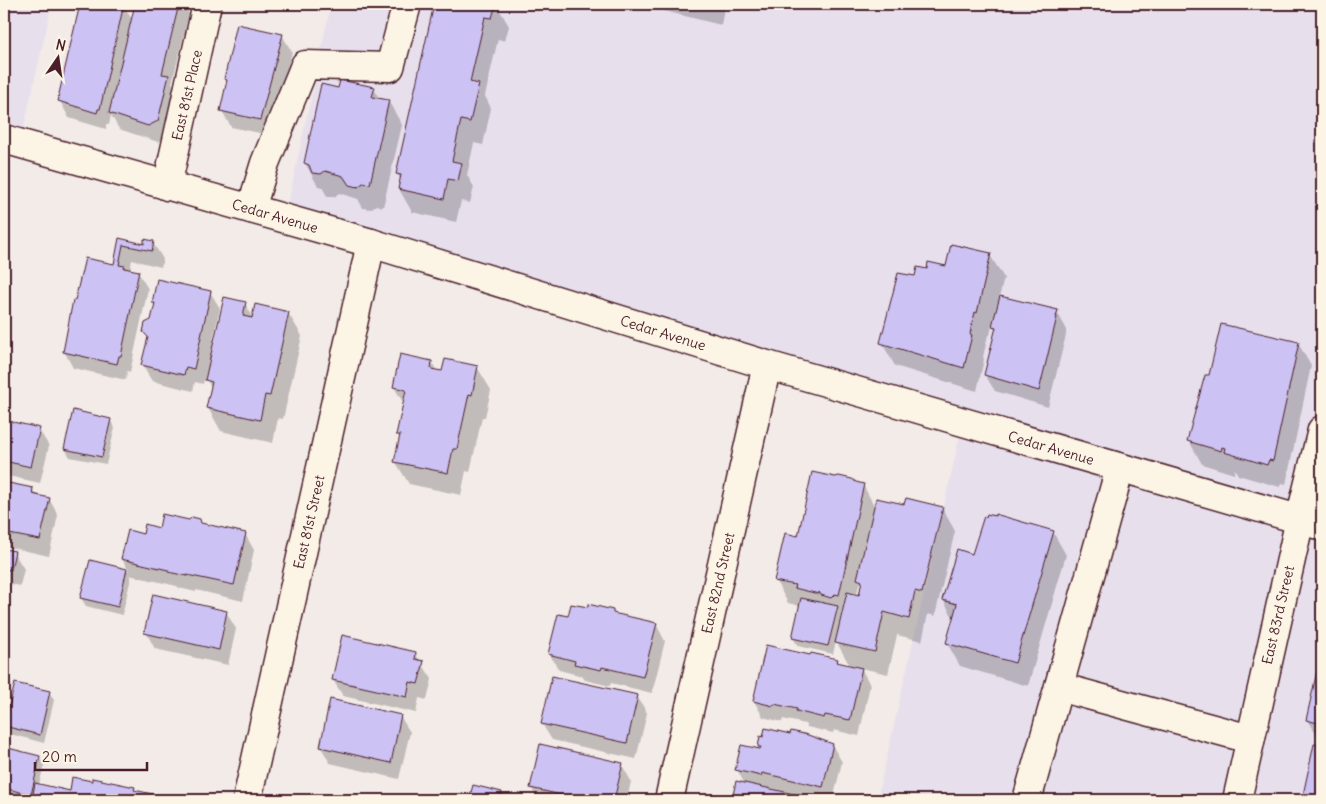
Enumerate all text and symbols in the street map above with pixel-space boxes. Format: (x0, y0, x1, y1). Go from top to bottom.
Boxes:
north arrow (32, 32, 82, 82)
text: N (54, 35, 68, 55)
street label: East 81st Place (168, 48, 206, 142)
street label: Cedar Avenue (230, 195, 320, 237)
street label: Cedar Avenue (618, 311, 708, 355)
street label: Cedar Avenue (1006, 427, 1096, 469)
street label: East 81st Street (289, 473, 329, 571)
street label: East 82nd Street (698, 530, 738, 635)
street label: East 83rd Street (1258, 564, 1298, 666)
scale bar (35, 739, 148, 771)
text: 20 m (42, 747, 77, 766)

